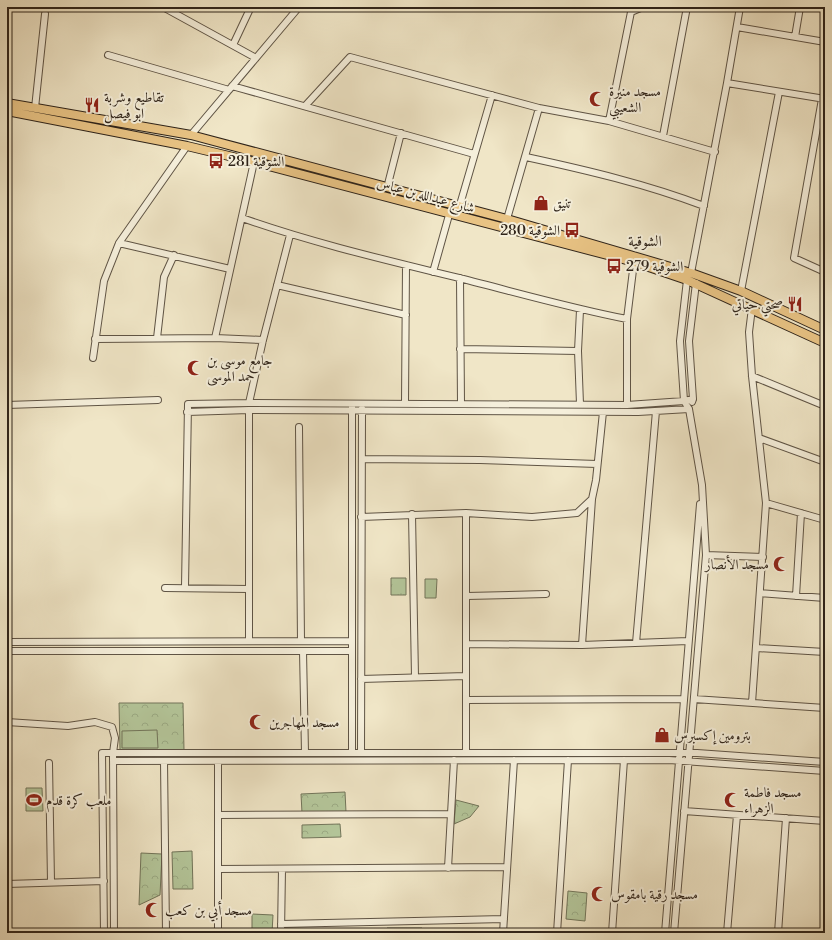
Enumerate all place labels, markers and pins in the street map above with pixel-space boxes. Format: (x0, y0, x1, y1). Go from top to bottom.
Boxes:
place label: مسجد منيرة الشعيبي (609, 83, 661, 120)
place label: تقاطيع وشربة ابو فيصل (104, 89, 164, 124)
mosque icon: مسجد منيرة الشعيبي (588, 90, 606, 108)
restaurant icon: تقاطيع وشربة ابو فيصل (83, 96, 101, 114)
bus stop icon: الشوقية 281 (207, 152, 225, 170)
place label: الشوقية 281 (228, 153, 284, 171)
shop icon: تنيق (532, 194, 550, 212)
place label: تنيق (553, 195, 572, 213)
bus stop icon: الشوقية 280 (563, 221, 581, 239)
place label: الشوقية 280 (500, 222, 560, 240)
bus stop icon: الشوقية 279 (605, 257, 623, 275)
place label: الشوقية 279 (626, 258, 683, 276)
restaurant icon: صحتي حياتي (786, 295, 804, 313)
place label: صحتي حياتي (732, 296, 783, 317)
place label: جامع موسى بن حمد الموسى (207, 352, 273, 386)
mosque icon: جامع موسى بن حمد الموسى (186, 359, 204, 377)
place label: مسجد الأنصار (703, 554, 769, 574)
mosque icon: مسجد الأنصار (772, 555, 790, 573)
mosque icon: مسجد المهاجرين (248, 713, 266, 731)
place label: مسجد المهاجرين (269, 714, 339, 732)
shop icon: بترومين إكسبرس (653, 726, 671, 744)
place label: بترومين إكسبرس (674, 727, 751, 745)
place label: مسجد فاطمة الزهراء (744, 784, 801, 818)
sports icon: ملعب كرة قدم (25, 791, 43, 809)
mosque icon: مسجد فاطمة الزهراء (723, 791, 741, 809)
place label: ملعب كرة قدم (46, 792, 111, 813)
mosque icon: مسجد رقية بامقوس (590, 885, 608, 903)
place label: مسجد رقية بامقوس (611, 886, 698, 904)
place label: مسجد أبي بن كعب (165, 900, 252, 922)
mosque icon: مسجد أبي بن كعب (144, 901, 162, 919)

